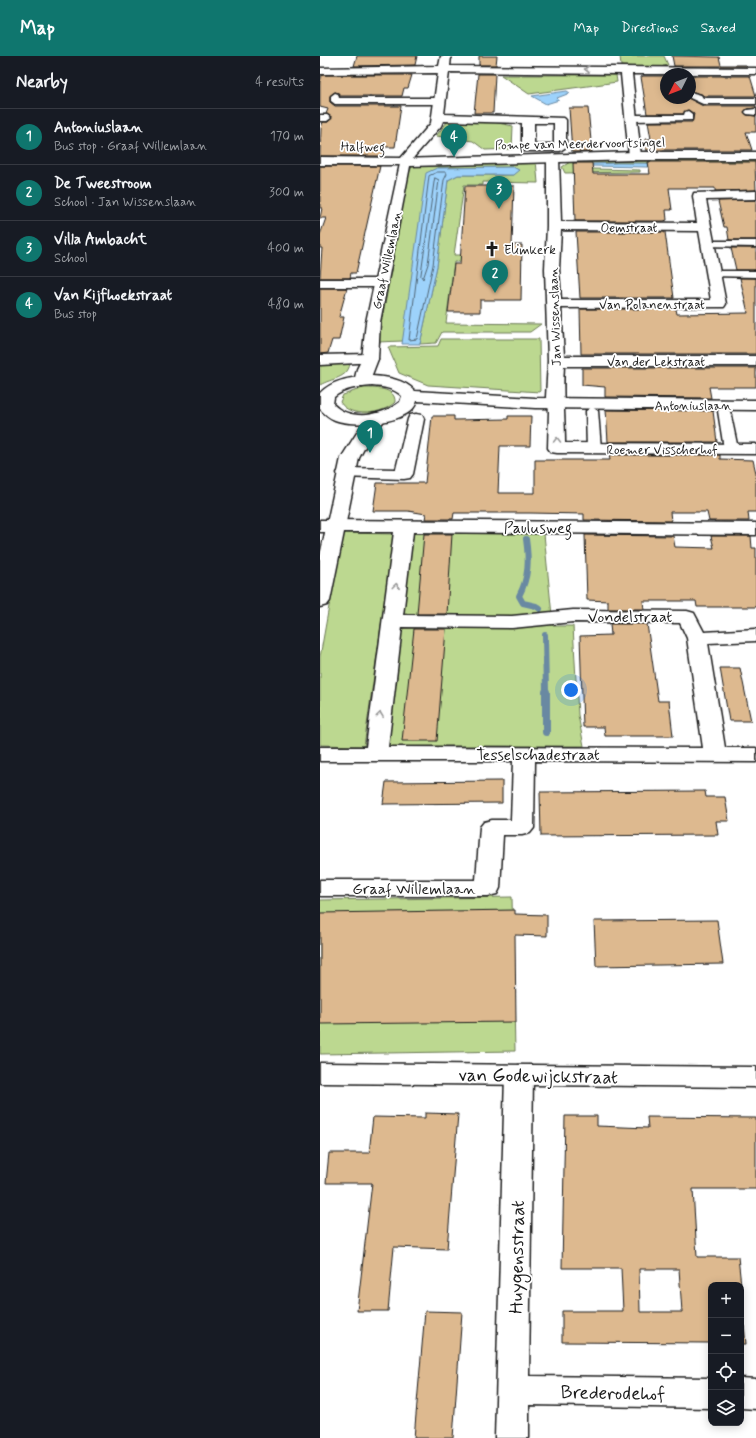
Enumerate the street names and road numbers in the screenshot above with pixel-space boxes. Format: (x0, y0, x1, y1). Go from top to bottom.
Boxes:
street label: Pompe van Meerdervoortsingel (495, 135, 665, 155)
street label: Halfweg (341, 139, 385, 158)
street label: Graaf Willemlaan (369, 209, 406, 311)
street label: Oemstraat (601, 220, 658, 237)
street label: Jan Wissenslaan (545, 267, 566, 367)
street label: Van Polanenstraat (599, 297, 705, 314)
street label: Van der Lekstraat (607, 354, 705, 371)
street label: Antoniuslaan (655, 398, 732, 415)
street label: Roemer Visscherhof (606, 442, 718, 459)
street label: Paulusweg (504, 518, 572, 540)
street label: Vondelstraat (588, 607, 672, 628)
street label: Tesselschadestraat (476, 745, 600, 766)
street label: Graaf Willemlaan (352, 879, 476, 900)
street label: van Godewijckstraat (458, 1063, 618, 1091)
street label: Huygensstraat (504, 1200, 533, 1314)
street label: Brederodehof (560, 1380, 665, 1407)

